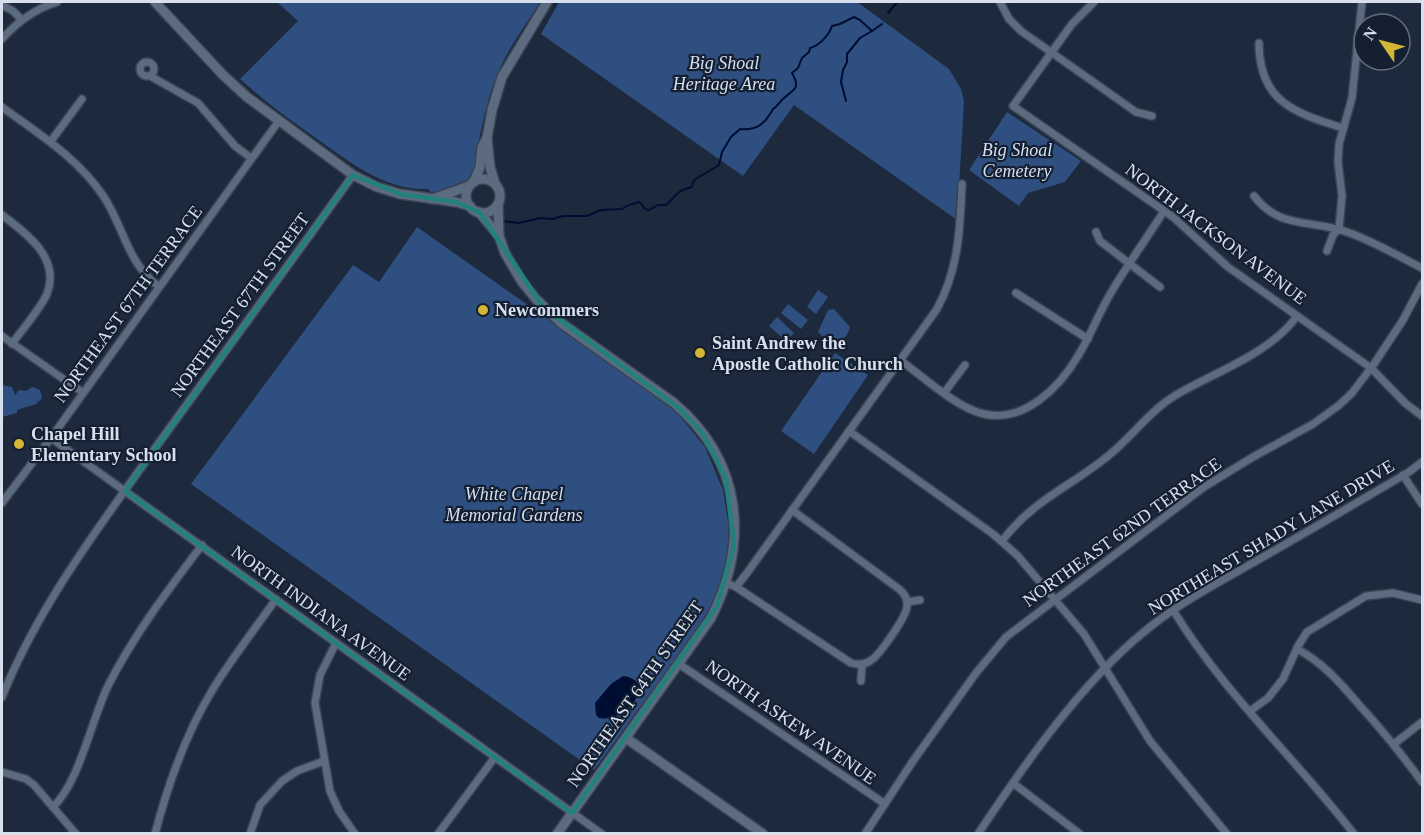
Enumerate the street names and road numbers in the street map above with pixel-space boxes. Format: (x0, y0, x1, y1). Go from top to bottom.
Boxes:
street label: NORTH JACKSON AVENUE (1121, 159, 1311, 309)
street label: NORTHEAST 67TH TERRACE (50, 202, 206, 406)
street label: NORTHEAST 67TH STREET (166, 209, 314, 401)
street label: NORTHEAST 62ND TERRACE (1019, 453, 1225, 611)
street label: NORTHEAST SHADY LANE DRIVE (1144, 455, 1398, 619)
street label: NORTH INDIANA AVENUE (228, 541, 414, 685)
street label: NORTHEAST 64TH STREET (563, 597, 707, 791)
street label: NORTH ASKEW AVENUE (702, 656, 880, 788)

